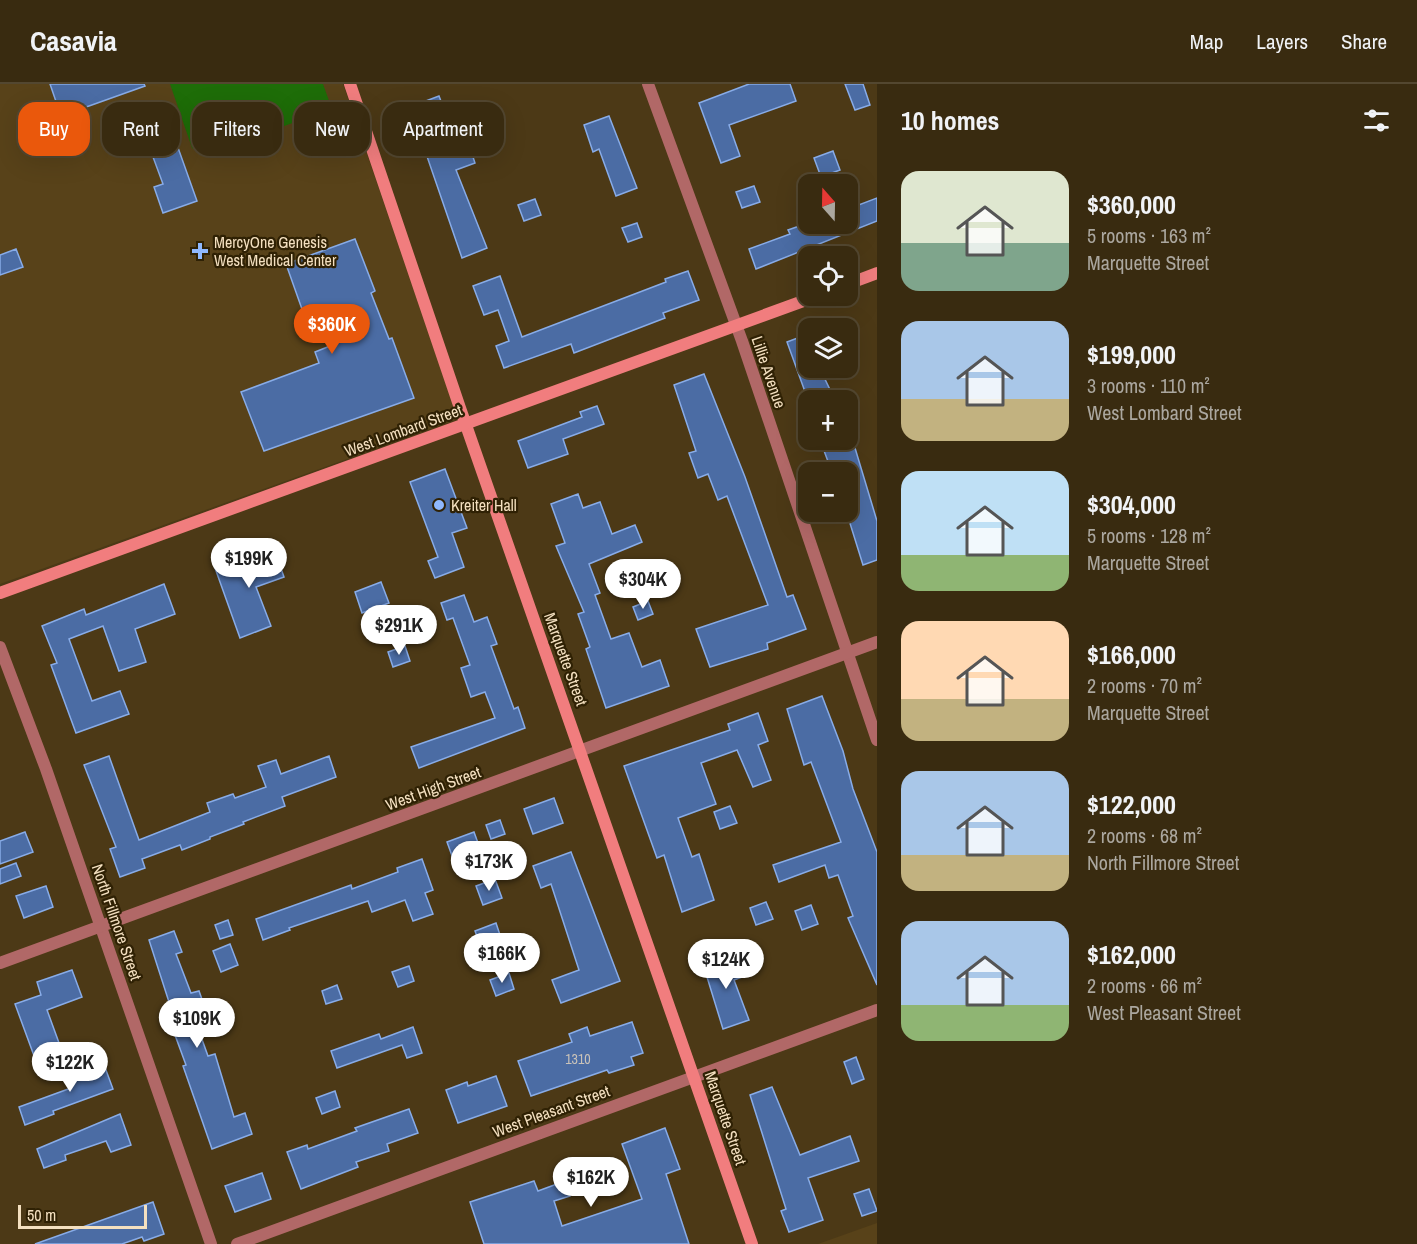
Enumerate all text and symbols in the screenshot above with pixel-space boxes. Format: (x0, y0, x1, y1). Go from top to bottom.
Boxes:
text: Casavia (30, 22, 117, 60)
text: Map (1190, 27, 1223, 56)
text: Layers (1256, 27, 1308, 56)
text: Share (1341, 27, 1387, 56)
chip: Buy (18, 102, 90, 156)
chip: Rent (102, 102, 180, 156)
chip: Filters (192, 102, 282, 156)
chip: New (294, 102, 370, 156)
chip: Apartment (382, 102, 504, 156)
text: 10 homes (901, 103, 999, 138)
icon: filters (1360, 104, 1393, 137)
north arrow (798, 174, 858, 234)
map controls (798, 174, 858, 522)
text: $360,000 (1087, 187, 1176, 222)
icon: home (949, 195, 1021, 267)
text: 5 rooms · 163 m² (1087, 222, 1211, 249)
place label: MercyOne Genesis West Medical Center (214, 231, 337, 271)
marker: MercyOne Genesis West Medical Center (191, 242, 209, 260)
button: locate (798, 246, 858, 306)
text: Marquette Street (1087, 249, 1209, 276)
pin: $360K (290, 304, 374, 355)
text: $360K (308, 310, 356, 337)
button: layers (798, 318, 858, 378)
street label: Lillie Avenue (746, 333, 792, 411)
text: $199,000 (1087, 337, 1176, 372)
icon: home (949, 345, 1021, 417)
text: 3 rooms · 110 m² (1087, 372, 1210, 399)
button: + (798, 390, 858, 450)
street label: West Lombard Street (341, 398, 465, 461)
text: West Lombard Street (1087, 399, 1242, 426)
button: − (798, 462, 858, 522)
text: $304,000 (1087, 487, 1176, 522)
place label: Kreiter Hall (451, 494, 517, 516)
icon: home (949, 495, 1021, 567)
marker: Kreiter Hall (432, 498, 446, 512)
text: 5 rooms · 128 m² (1087, 522, 1211, 549)
pin: $199K (207, 538, 291, 589)
text: $199K (225, 544, 273, 571)
text: Marquette Street (1087, 549, 1209, 576)
pin: $304K (601, 559, 685, 610)
text: $304K (619, 565, 667, 592)
pin: $291K (357, 605, 441, 656)
street label: Marquette Street (539, 609, 593, 709)
text: $291K (375, 611, 423, 638)
text: $166,000 (1087, 637, 1176, 672)
icon: home (949, 645, 1021, 717)
text: 2 rooms · 70 m² (1087, 672, 1202, 699)
text: Marquette Street (1087, 699, 1209, 726)
street label: West High Street (382, 760, 484, 815)
text: $122,000 (1087, 787, 1176, 822)
icon: home (949, 795, 1021, 867)
text: 2 rooms · 68 m² (1087, 822, 1202, 849)
pin: $173K (447, 841, 531, 892)
text: $173K (465, 847, 513, 874)
text: North Fillmore Street (1087, 849, 1239, 876)
street label: North Fillmore Street (87, 861, 147, 983)
pin: $166K (460, 933, 544, 984)
text: $162,000 (1087, 937, 1176, 972)
text: $166K (478, 939, 526, 966)
pin: $124K (684, 939, 768, 990)
text: $124K (702, 945, 750, 972)
icon: home (949, 945, 1021, 1017)
text: 2 rooms · 66 m² (1087, 972, 1202, 999)
pin: $109K (155, 998, 239, 1049)
text: West Pleasant Street (1087, 999, 1241, 1026)
text: $109K (173, 1004, 221, 1031)
pin: $122K (28, 1042, 112, 1093)
text: $122K (46, 1048, 94, 1075)
house number: 1310 (565, 1050, 591, 1068)
street label: Marquette Street (700, 1068, 752, 1168)
street label: West Pleasant Street (489, 1080, 613, 1142)
pin: $162K (549, 1157, 633, 1208)
text: $162K (567, 1163, 615, 1190)
scale bar (18, 1202, 147, 1230)
text: 50 m (27, 1204, 56, 1226)

